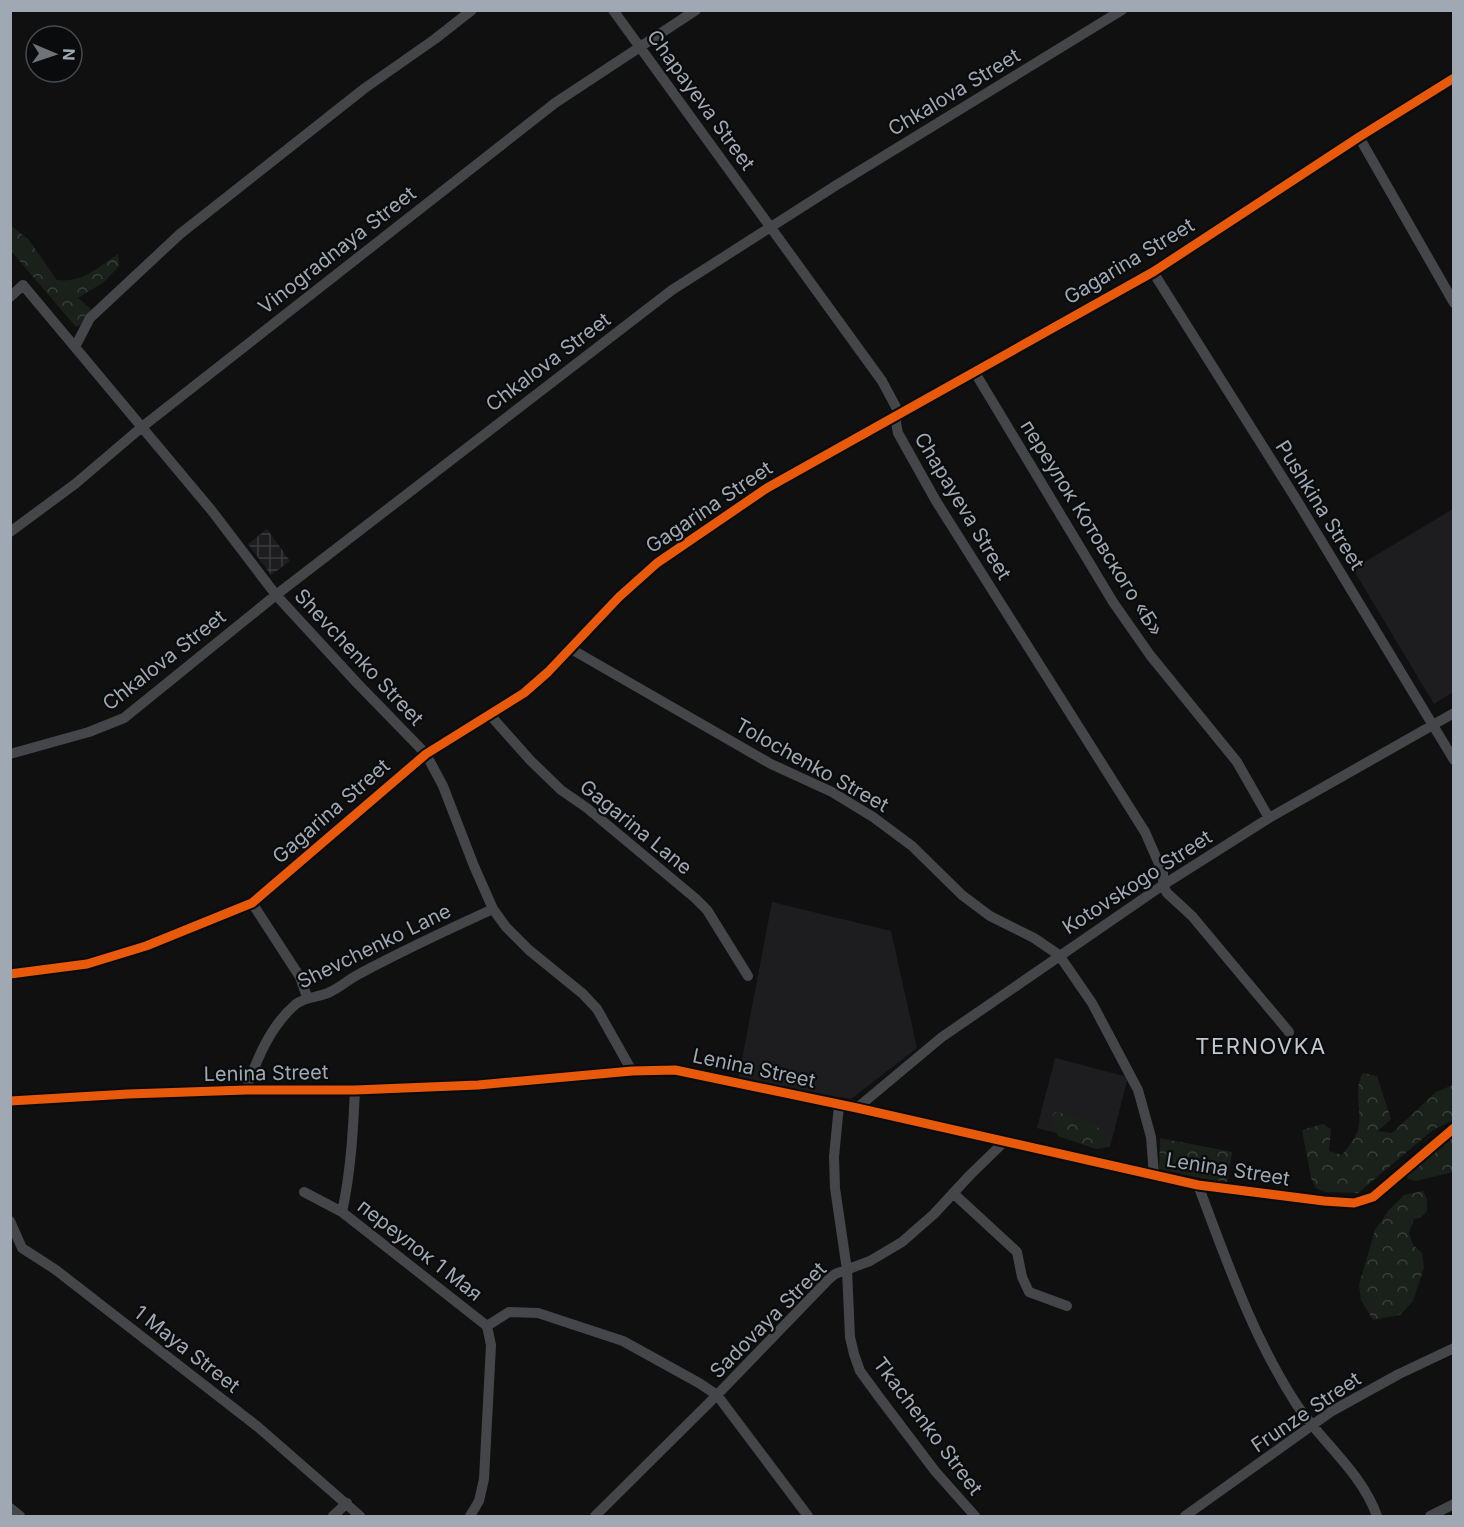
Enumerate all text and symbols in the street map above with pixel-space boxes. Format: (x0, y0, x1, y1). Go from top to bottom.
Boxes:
north arrow (24, 24, 84, 84)
street label: Chapayeva Street (642, 25, 760, 175)
street label: Chkalova Street (884, 43, 1025, 141)
text: N (59, 48, 79, 61)
street label: Vinogradnaya Street (254, 181, 421, 319)
street label: Gagarina Street (1060, 213, 1199, 309)
street label: Chkalova Street (481, 307, 615, 417)
street label: переулок Котовского «Б» (1016, 416, 1168, 640)
street label: Chapayeva Street (910, 428, 1017, 584)
street label: Pushkina Street (1271, 436, 1370, 574)
street label: Gagarina Street (641, 456, 777, 558)
street label: Shevchenko Street (289, 584, 429, 731)
street label: Chkalova Street (98, 604, 231, 715)
street label: Tolochenko Street (731, 713, 893, 817)
street label: Gagarina Street (267, 753, 395, 868)
street label: Gagarina Lane (575, 775, 697, 879)
street label: Kotovskogo Street (1058, 825, 1217, 939)
street label: Shevchenko Lane (293, 898, 455, 994)
district label: TERNOVKA (1195, 1033, 1327, 1059)
street label: Lenina Street (690, 1043, 818, 1093)
street label: Lenina Street (203, 1060, 329, 1086)
street label: Lenina Street (1165, 1147, 1292, 1191)
street label: переулок 1 Мая (353, 1194, 487, 1306)
street label: Sadovaya Street (705, 1257, 831, 1383)
street label: 1 Maya Street (129, 1300, 245, 1398)
street label: Tkachenko Street (868, 1352, 988, 1500)
street label: Frunze Street (1247, 1366, 1366, 1457)

